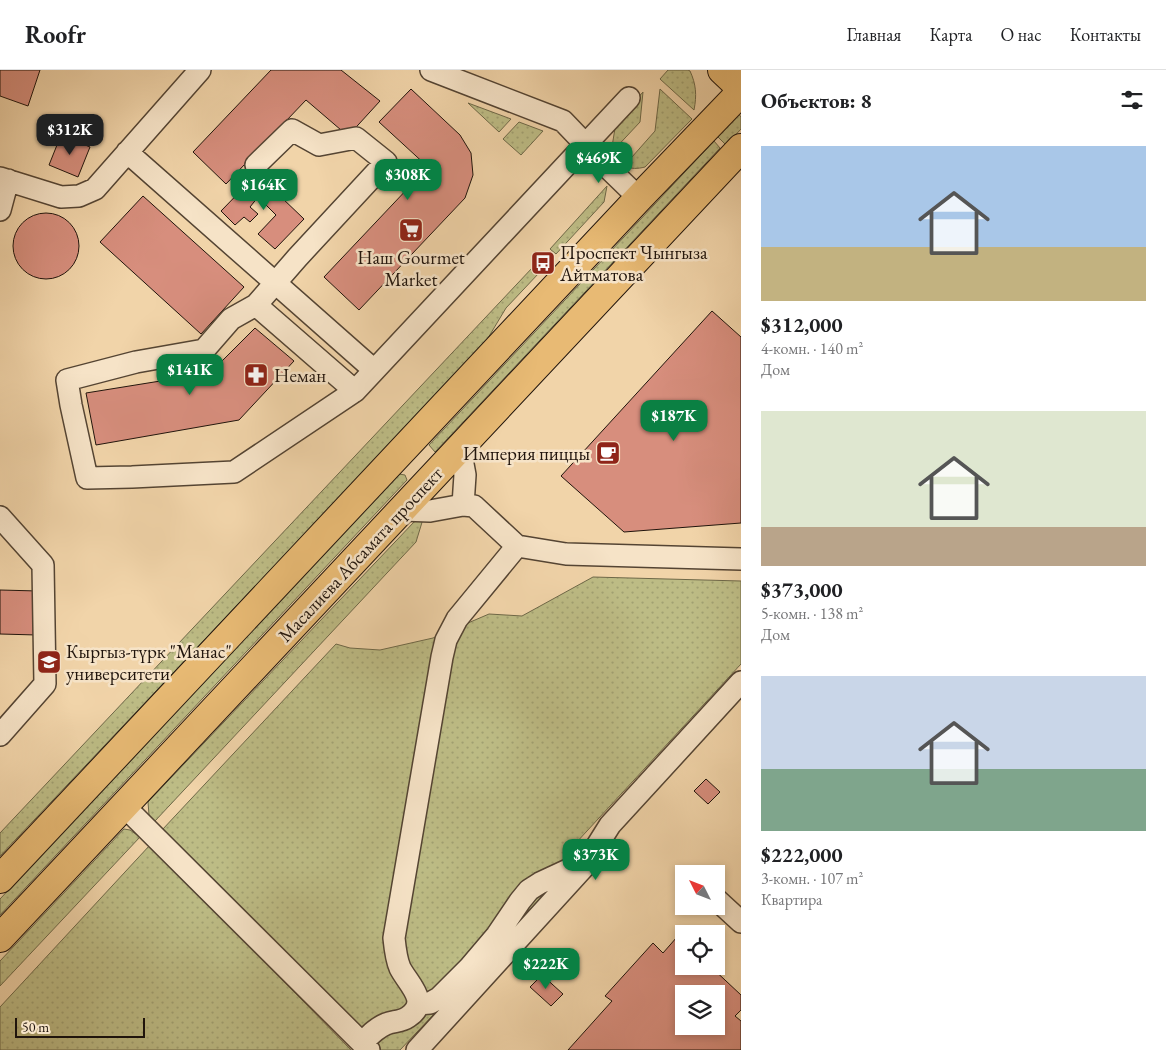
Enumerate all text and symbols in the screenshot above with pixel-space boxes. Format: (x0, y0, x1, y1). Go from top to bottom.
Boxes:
text: Roofr (25, 19, 86, 50)
text: Главная (847, 23, 901, 46)
text: Карта (929, 23, 972, 46)
text: О нас (1000, 23, 1042, 46)
text: Контакты (1070, 23, 1141, 46)
icon: filters (1118, 86, 1146, 114)
text: Объектов: 8 (761, 87, 872, 114)
pin: $312K (35, 114, 105, 156)
text: $312K (48, 119, 92, 140)
pin: $469K (564, 142, 634, 184)
text: $469K (577, 147, 621, 168)
pin: $308K (373, 158, 443, 201)
text: $308K (386, 164, 430, 185)
pin: $164K (229, 168, 299, 211)
text: $164K (242, 174, 286, 195)
icon: home (909, 178, 999, 268)
supermarket icon: Наш Gourmet Market (398, 217, 424, 243)
place label: Проспект Чынгыза Айтматова (559, 240, 708, 287)
place label: Наш Gourmet Market (357, 245, 465, 292)
bus stop icon: Проспект Чынгыза Айтматова (530, 250, 556, 276)
text: $312,000 (761, 311, 843, 338)
text: 4-комн. · 140 m² (761, 338, 863, 359)
pin: $141K (155, 354, 225, 396)
text: $141K (168, 359, 212, 380)
text: Дом (761, 359, 790, 380)
pharmacy icon: Неман (243, 362, 269, 388)
place label: Неман (274, 363, 326, 388)
pin: $187K (639, 400, 709, 442)
text: $187K (652, 405, 696, 426)
cafe icon: Империя пиццы (595, 440, 621, 466)
place label: Империя пиццы (463, 441, 590, 466)
icon: home (909, 443, 999, 533)
street label: Масалиева Абсамата проспект (273, 461, 448, 647)
text: $373,000 (761, 576, 843, 603)
text: 5-комн. · 138 m² (761, 603, 863, 624)
text: Дом (761, 624, 790, 645)
place label: Кыргыз-түрк "Манас" университети (66, 639, 232, 686)
school or university icon: Кыргыз-түрк "Манас" университети (36, 649, 62, 675)
icon: home (909, 708, 999, 798)
pin: $373K (561, 838, 631, 881)
text: $222,000 (761, 841, 843, 868)
text: $373K (574, 844, 618, 865)
north arrow (675, 865, 725, 915)
map controls (675, 865, 725, 1035)
text: 3-комн. · 107 m² (761, 868, 863, 889)
text: Квартира (761, 889, 822, 910)
button: locate (675, 925, 725, 975)
pin: $222K (511, 948, 581, 990)
text: $222K (524, 953, 568, 974)
button: layers (675, 985, 725, 1035)
scale bar (15, 1015, 145, 1038)
text: 50 m (22, 1018, 49, 1036)

